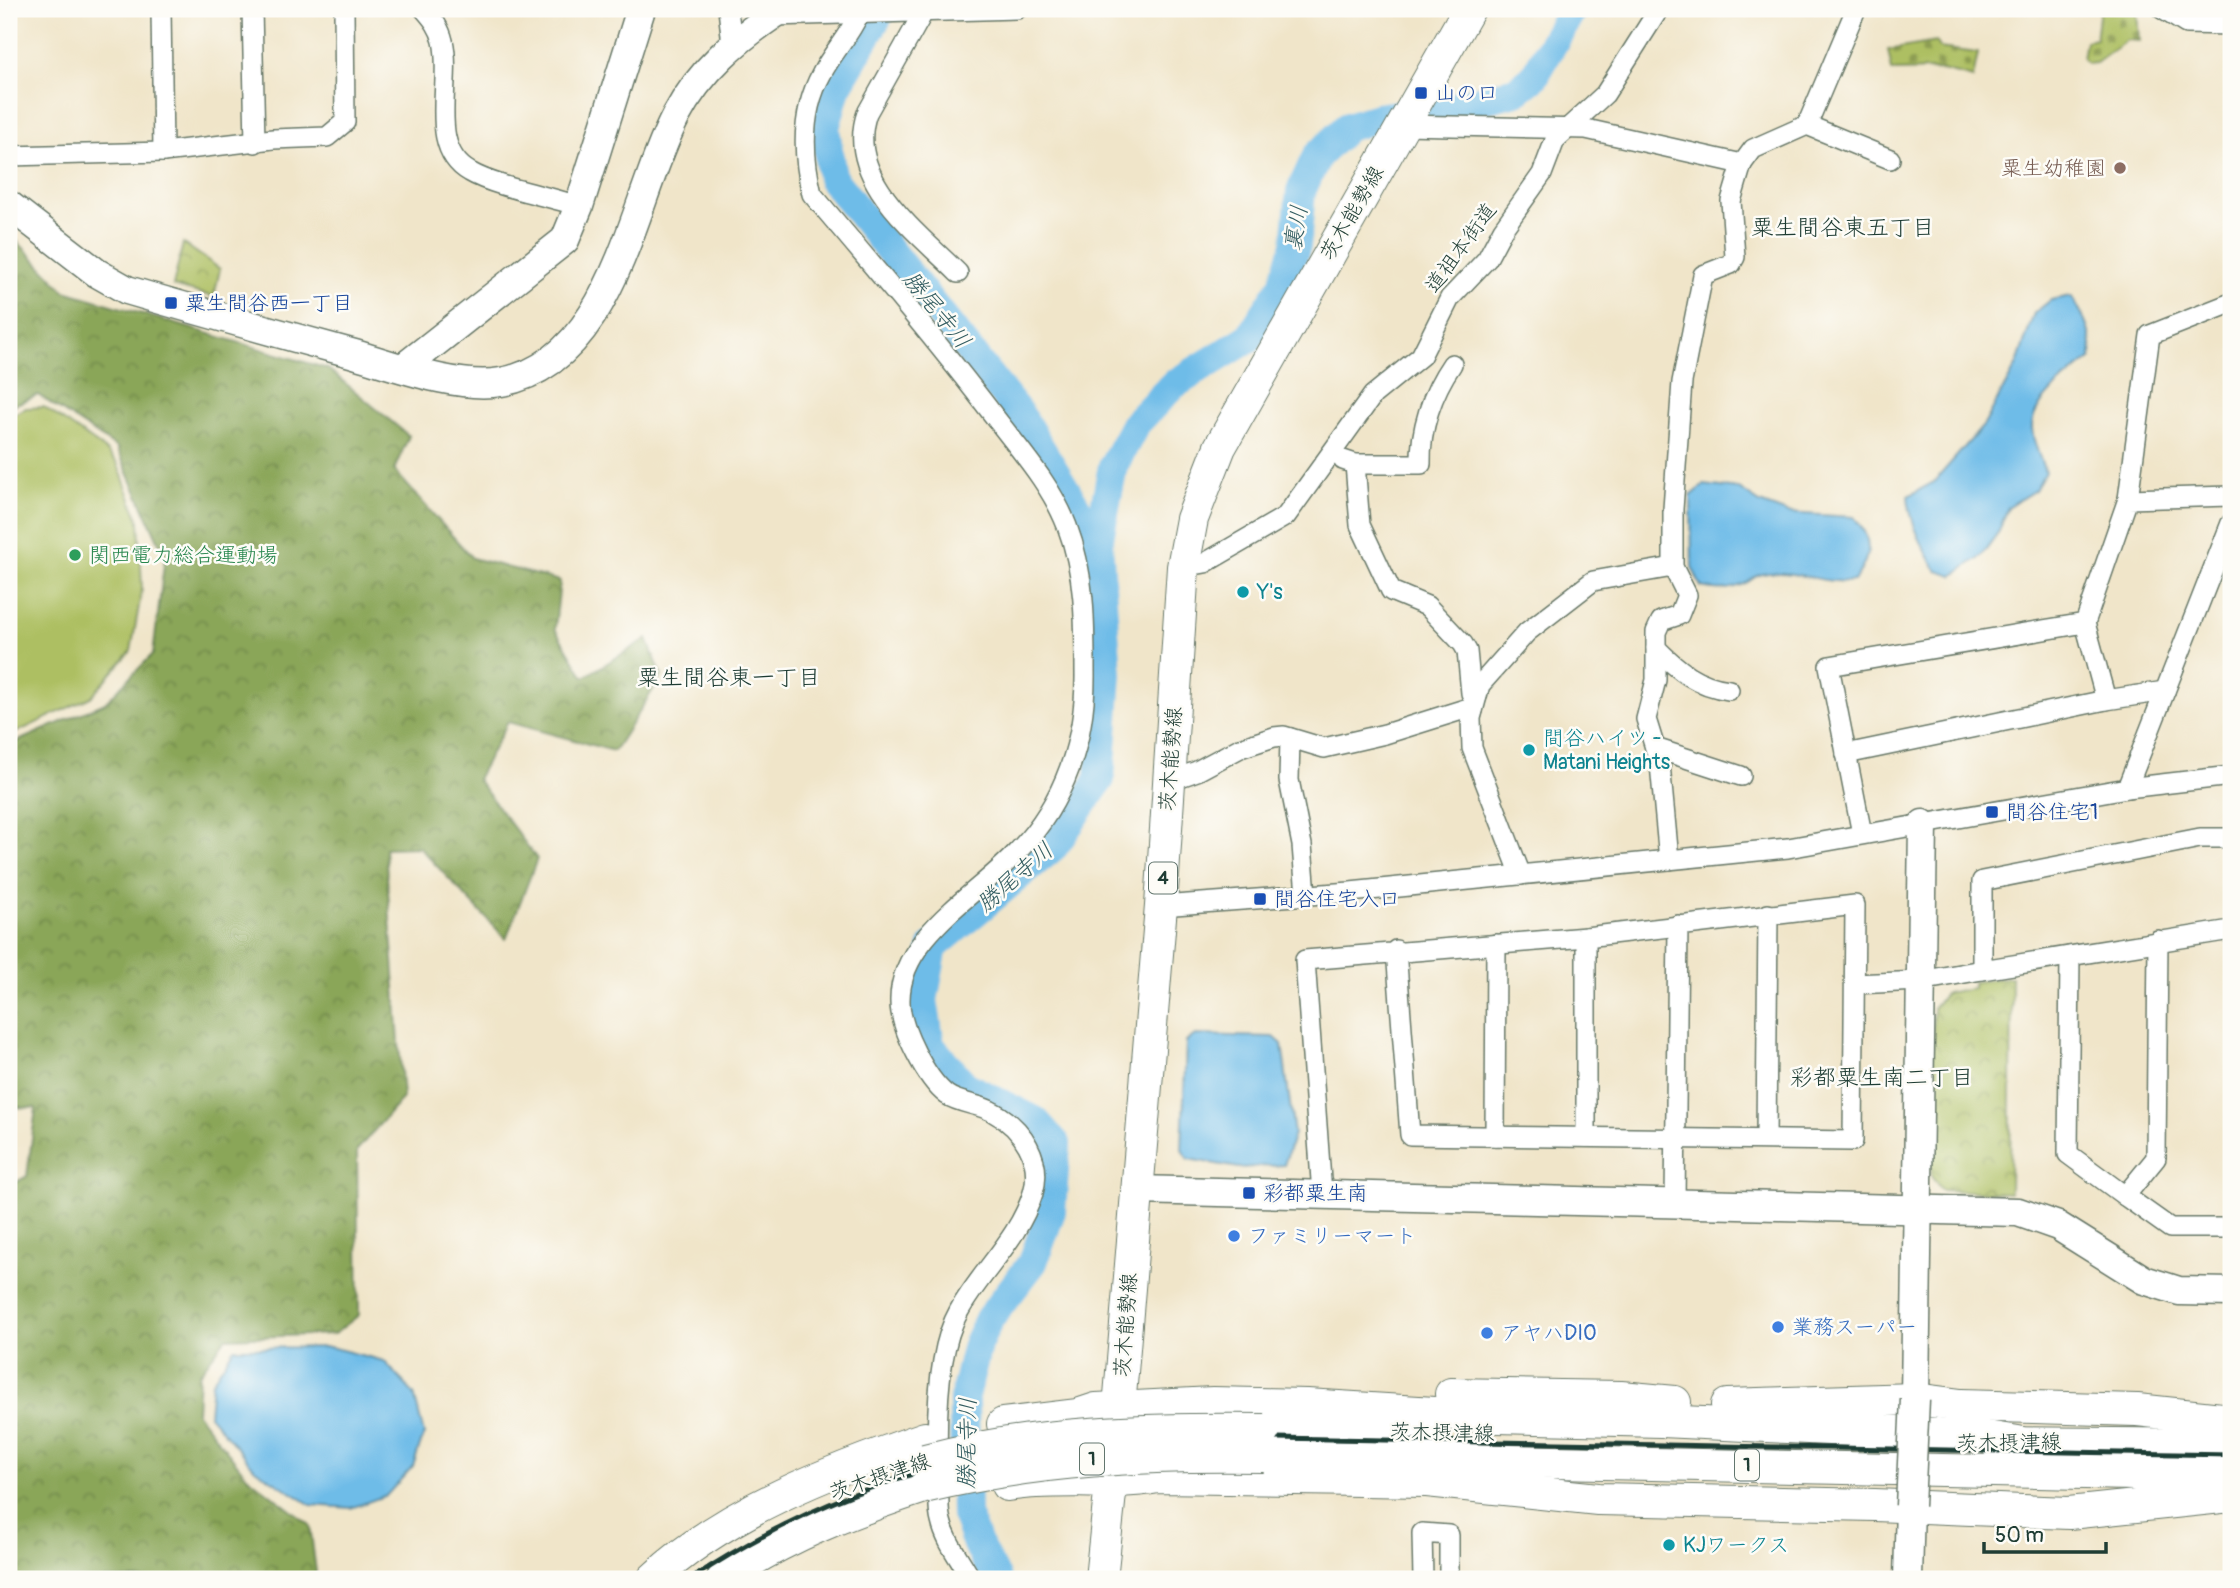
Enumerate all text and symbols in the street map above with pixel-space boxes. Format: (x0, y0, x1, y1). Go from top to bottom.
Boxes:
place label: 山の口 (1435, 80, 1498, 107)
marker: 山の口 (1413, 85, 1429, 101)
place label: 粟生幼稚園 (2001, 155, 2106, 182)
marker: 粟生幼稚園 (2112, 160, 2128, 176)
street label: 茨木能勢線 (1314, 161, 1390, 265)
street label: 道祖本街道 (1419, 198, 1503, 298)
water label: 裏川 (1278, 203, 1314, 253)
district label: 粟生間谷東五丁目 (1751, 213, 1935, 242)
water label: 勝尾寺川 (897, 265, 977, 355)
place label: 粟生間谷西一丁目 (185, 290, 353, 317)
marker: 粟生間谷西一丁目 (163, 295, 179, 311)
place label: 関西電力総合運動場 (89, 542, 278, 569)
marker: 関西電力総合運動場 (67, 547, 83, 563)
place label: Y's (1256, 579, 1283, 606)
marker: Y's (1235, 584, 1251, 600)
district label: 粟生間谷東一丁目 (637, 663, 821, 692)
street label: 茨木能勢線 (1154, 706, 1188, 812)
place label: 間谷ハイツ - Matani Heights (1543, 725, 1671, 776)
marker: 間谷ハイツ - Matani Heights (1521, 742, 1537, 758)
place label: 間谷住宅1 (2006, 799, 2098, 826)
marker: 間谷住宅1 (1984, 804, 2000, 820)
water label: 勝尾寺川 (971, 836, 1059, 918)
road number: 4 (1149, 862, 1177, 894)
place label: 間谷住宅入口 (1274, 886, 1400, 913)
marker: 間谷住宅入口 (1252, 891, 1268, 907)
district label: 彩都粟生南二丁目 (1790, 1063, 1974, 1092)
place label: 彩都粟生南 (1263, 1180, 1368, 1207)
marker: 彩都粟生南 (1241, 1185, 1257, 1201)
place label: ファミリーマート (1248, 1223, 1416, 1250)
marker: ファミリーマート (1226, 1228, 1242, 1244)
street label: 茨木能勢線 (1109, 1272, 1143, 1378)
place label: 業務スーパー (1792, 1314, 1917, 1341)
marker: 業務スーパー (1770, 1319, 1786, 1335)
place label: アヤハDIO (1501, 1320, 1596, 1347)
marker: アヤハDIO (1479, 1325, 1495, 1341)
water label: 勝尾寺川 (952, 1397, 982, 1489)
street label: 茨木摂津線 (1389, 1419, 1495, 1447)
street label: 茨木摂津線 (1956, 1429, 2062, 1457)
road number: 1 (1080, 1443, 1104, 1474)
street label: 茨木摂津線 (826, 1447, 934, 1507)
road number: 1 (1735, 1450, 1759, 1480)
scale bar (1984, 1511, 2107, 1555)
text: 50 m (1995, 1522, 2044, 1549)
place label: KJワークス (1683, 1532, 1789, 1559)
marker: KJワークス (1661, 1537, 1677, 1553)

